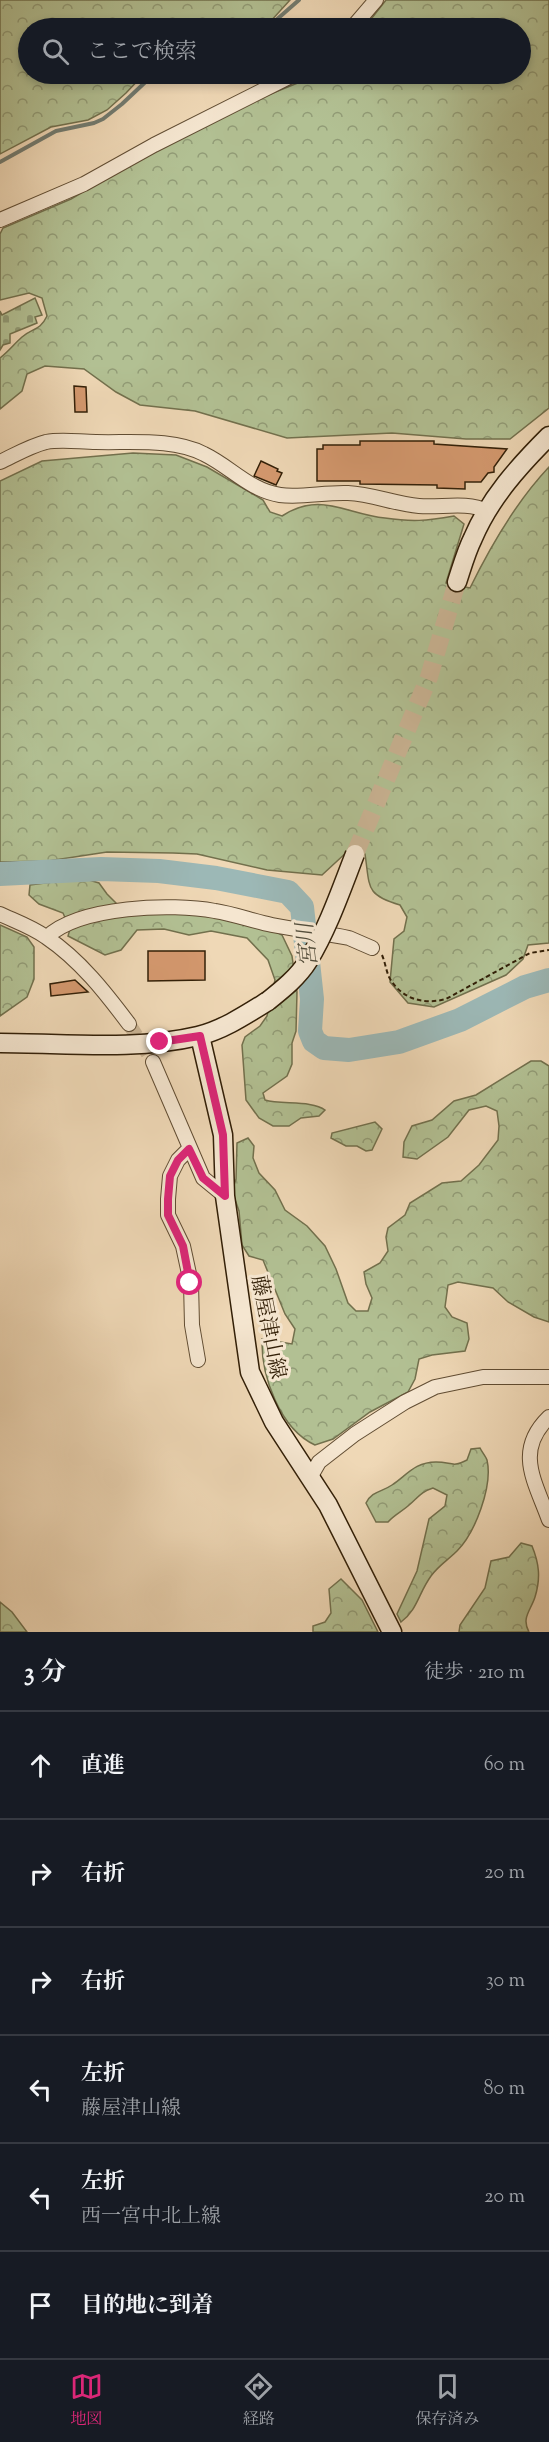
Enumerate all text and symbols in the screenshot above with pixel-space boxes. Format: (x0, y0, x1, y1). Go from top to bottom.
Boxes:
search box (18, 18, 531, 84)
icon: search (39, 35, 72, 68)
text: ここで検索 (87, 37, 197, 69)
water label: 宮川 (290, 919, 328, 968)
route end (146, 1028, 172, 1054)
route start (176, 1269, 202, 1295)
street label: 藤屋津山線 (242, 1273, 292, 1382)
text: 3 分 (24, 1655, 66, 1692)
text: 徒歩 · 210 m (424, 1659, 525, 1688)
icon: ahead (24, 1749, 57, 1782)
text: 直進 (81, 1751, 125, 1783)
text: 60 m (484, 1751, 525, 1780)
icon: right (24, 1857, 57, 1890)
text: 右折 (81, 1859, 125, 1891)
text: 20 m (484, 1859, 525, 1888)
icon: right (24, 1965, 57, 1998)
text: 右折 (81, 1967, 125, 1999)
text: 30 m (486, 1967, 525, 1996)
text: 左折 (81, 2059, 125, 2091)
icon: left (24, 2073, 57, 2106)
text: 80 m (484, 2075, 525, 2104)
text: 藤屋津山線 (81, 2095, 181, 2124)
text: 左折 (81, 2167, 125, 2199)
icon: left (24, 2181, 57, 2214)
text: 20 m (484, 2183, 525, 2212)
text: 西一宮中北上線 (81, 2203, 221, 2232)
icon: arrive (24, 2289, 57, 2322)
text: 目的地に到着 (81, 2291, 213, 2323)
tab: 地図 (70, 2370, 103, 2432)
tab: 経路 (242, 2370, 275, 2432)
tab: 保存済み (415, 2370, 479, 2432)

